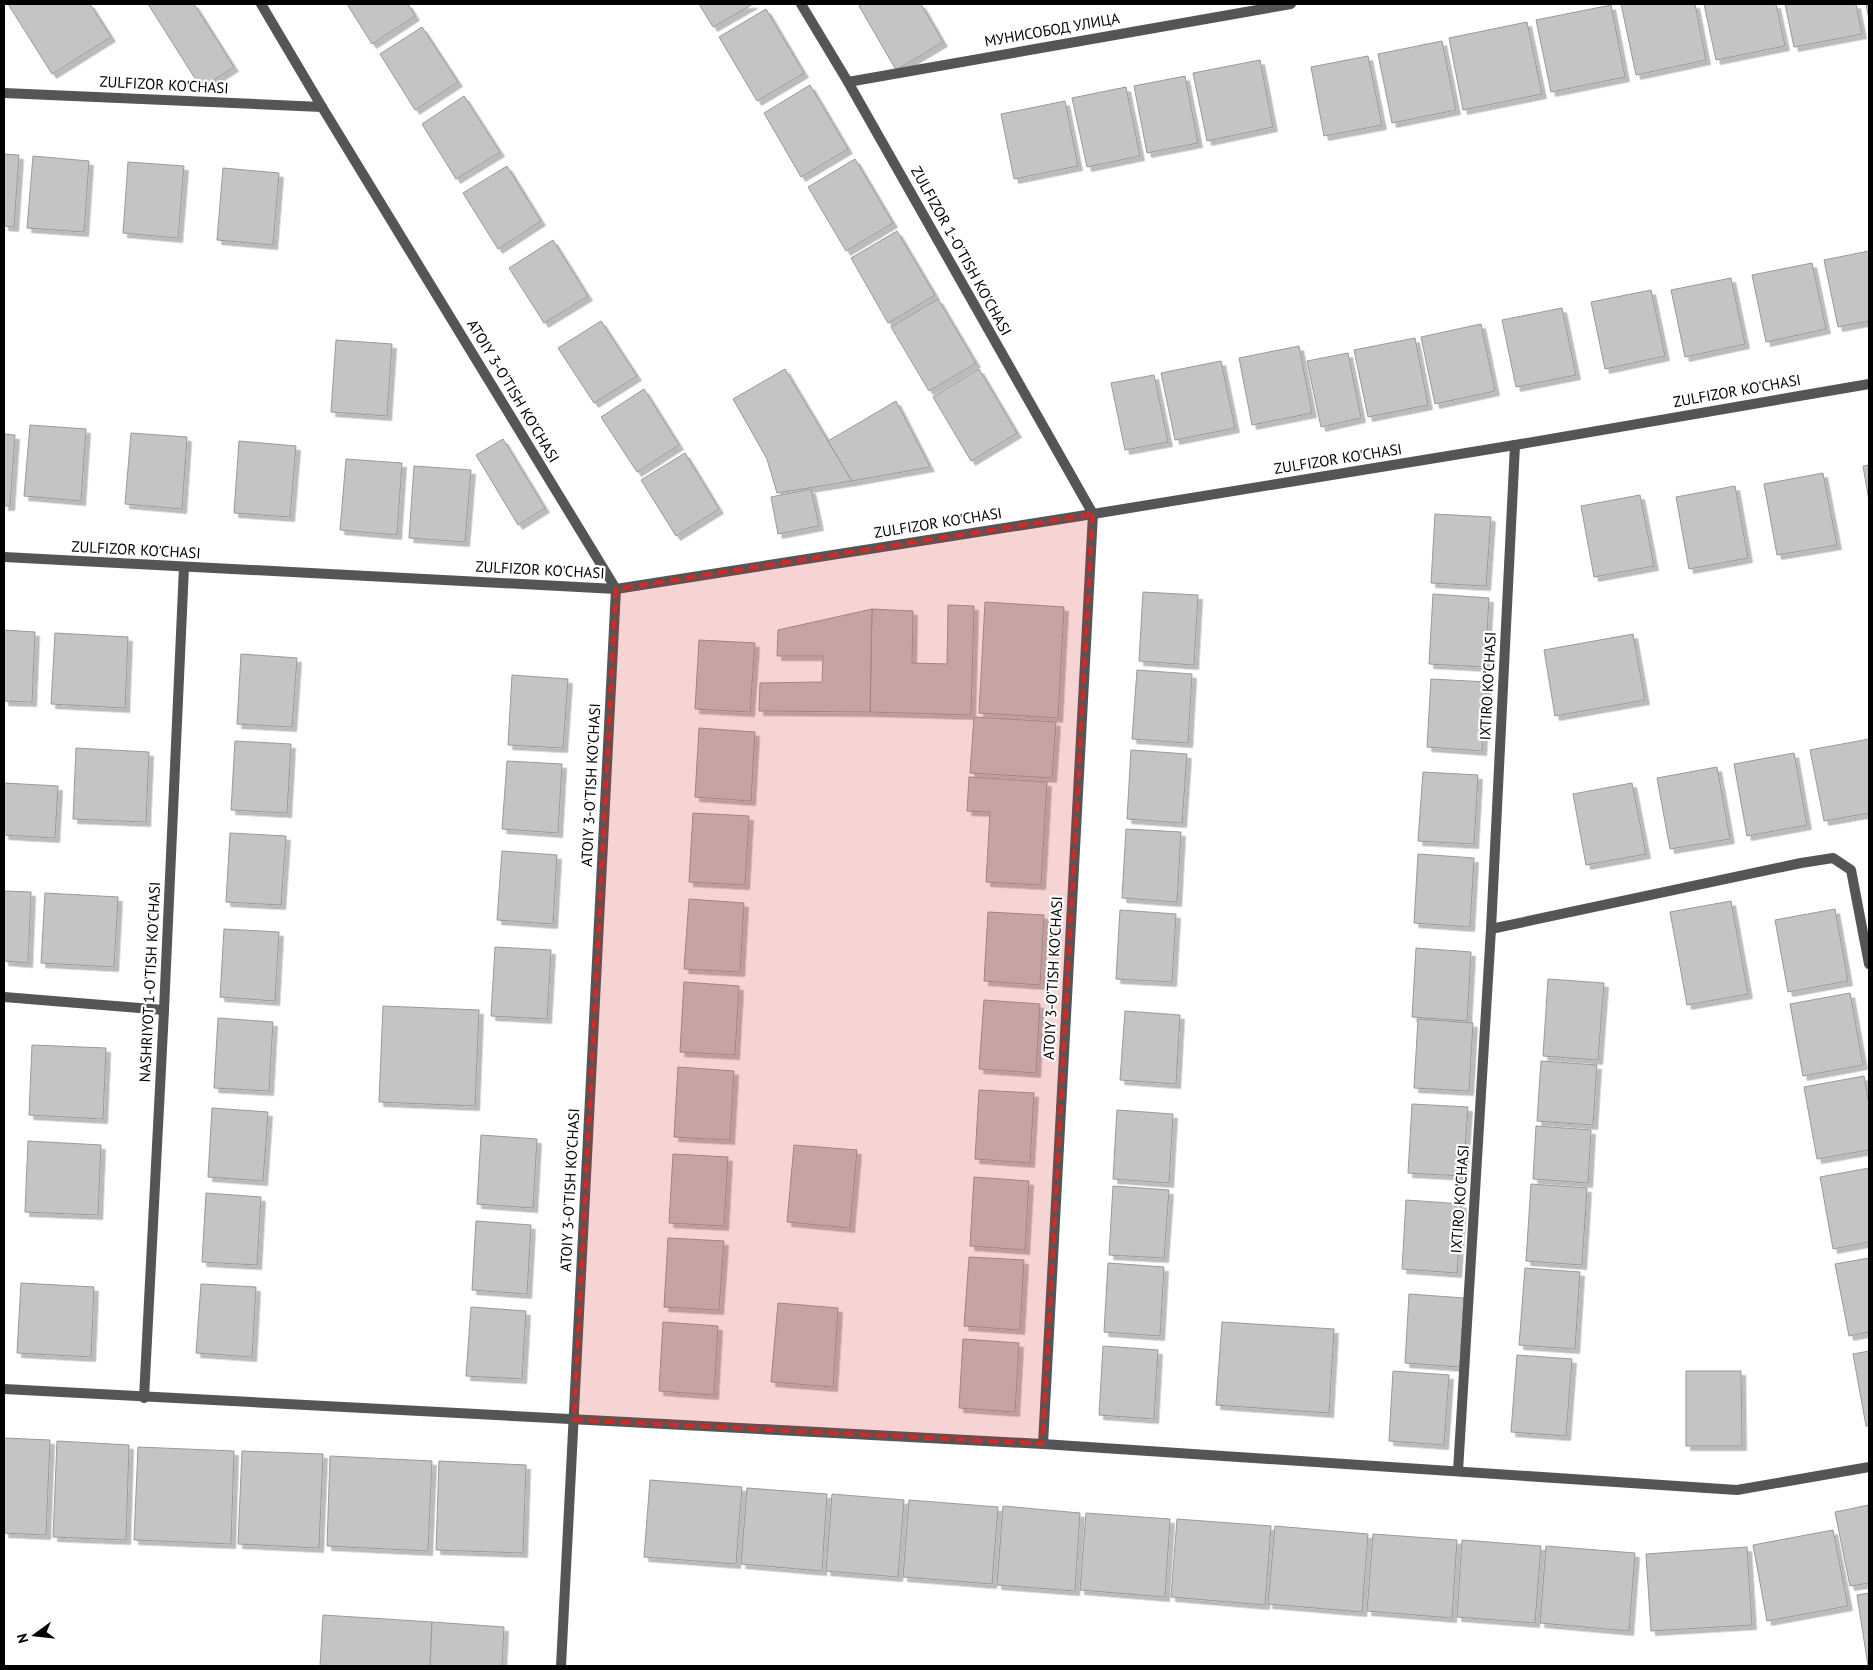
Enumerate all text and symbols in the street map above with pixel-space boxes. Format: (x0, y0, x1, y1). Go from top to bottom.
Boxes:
street label: МУНИСОБОД УЛИЦА (983, 8, 1121, 51)
street label: ZULFIZOR KO'CHASI (99, 72, 229, 97)
street label: ZULFIZOR 1-O'TISH KO'CHASI (907, 163, 1016, 339)
street label: ATOIY 3-O'TISH KO'CHASI (463, 316, 564, 466)
street label: ZULFIZOR KO'CHASI (1672, 370, 1802, 411)
street label: ZULFIZOR KO'CHASI (1273, 439, 1403, 478)
street label: ZULFIZOR KO'CHASI (873, 503, 1003, 542)
street label: ZULFIZOR KO'CHASI (71, 537, 201, 562)
street label: ZULFIZOR KO'CHASI (475, 557, 605, 582)
street label: IXTIRO KO'CHASI (1475, 631, 1500, 741)
street label: ATOIY 3-O'TISH KO'CHASI (577, 703, 604, 867)
street label: NASHRIYOT 1-O'TISH KO'CHASI (135, 881, 164, 1083)
street label: ATOIY 3-O'TISH KO'CHASI (1039, 896, 1066, 1060)
street label: ATOIY 3-O'TISH KO'CHASI (556, 1108, 583, 1272)
street label: IXTIRO KO'CHASI (1446, 1144, 1473, 1254)
north arrow (10, 1610, 60, 1660)
text: N (13, 1632, 32, 1645)

